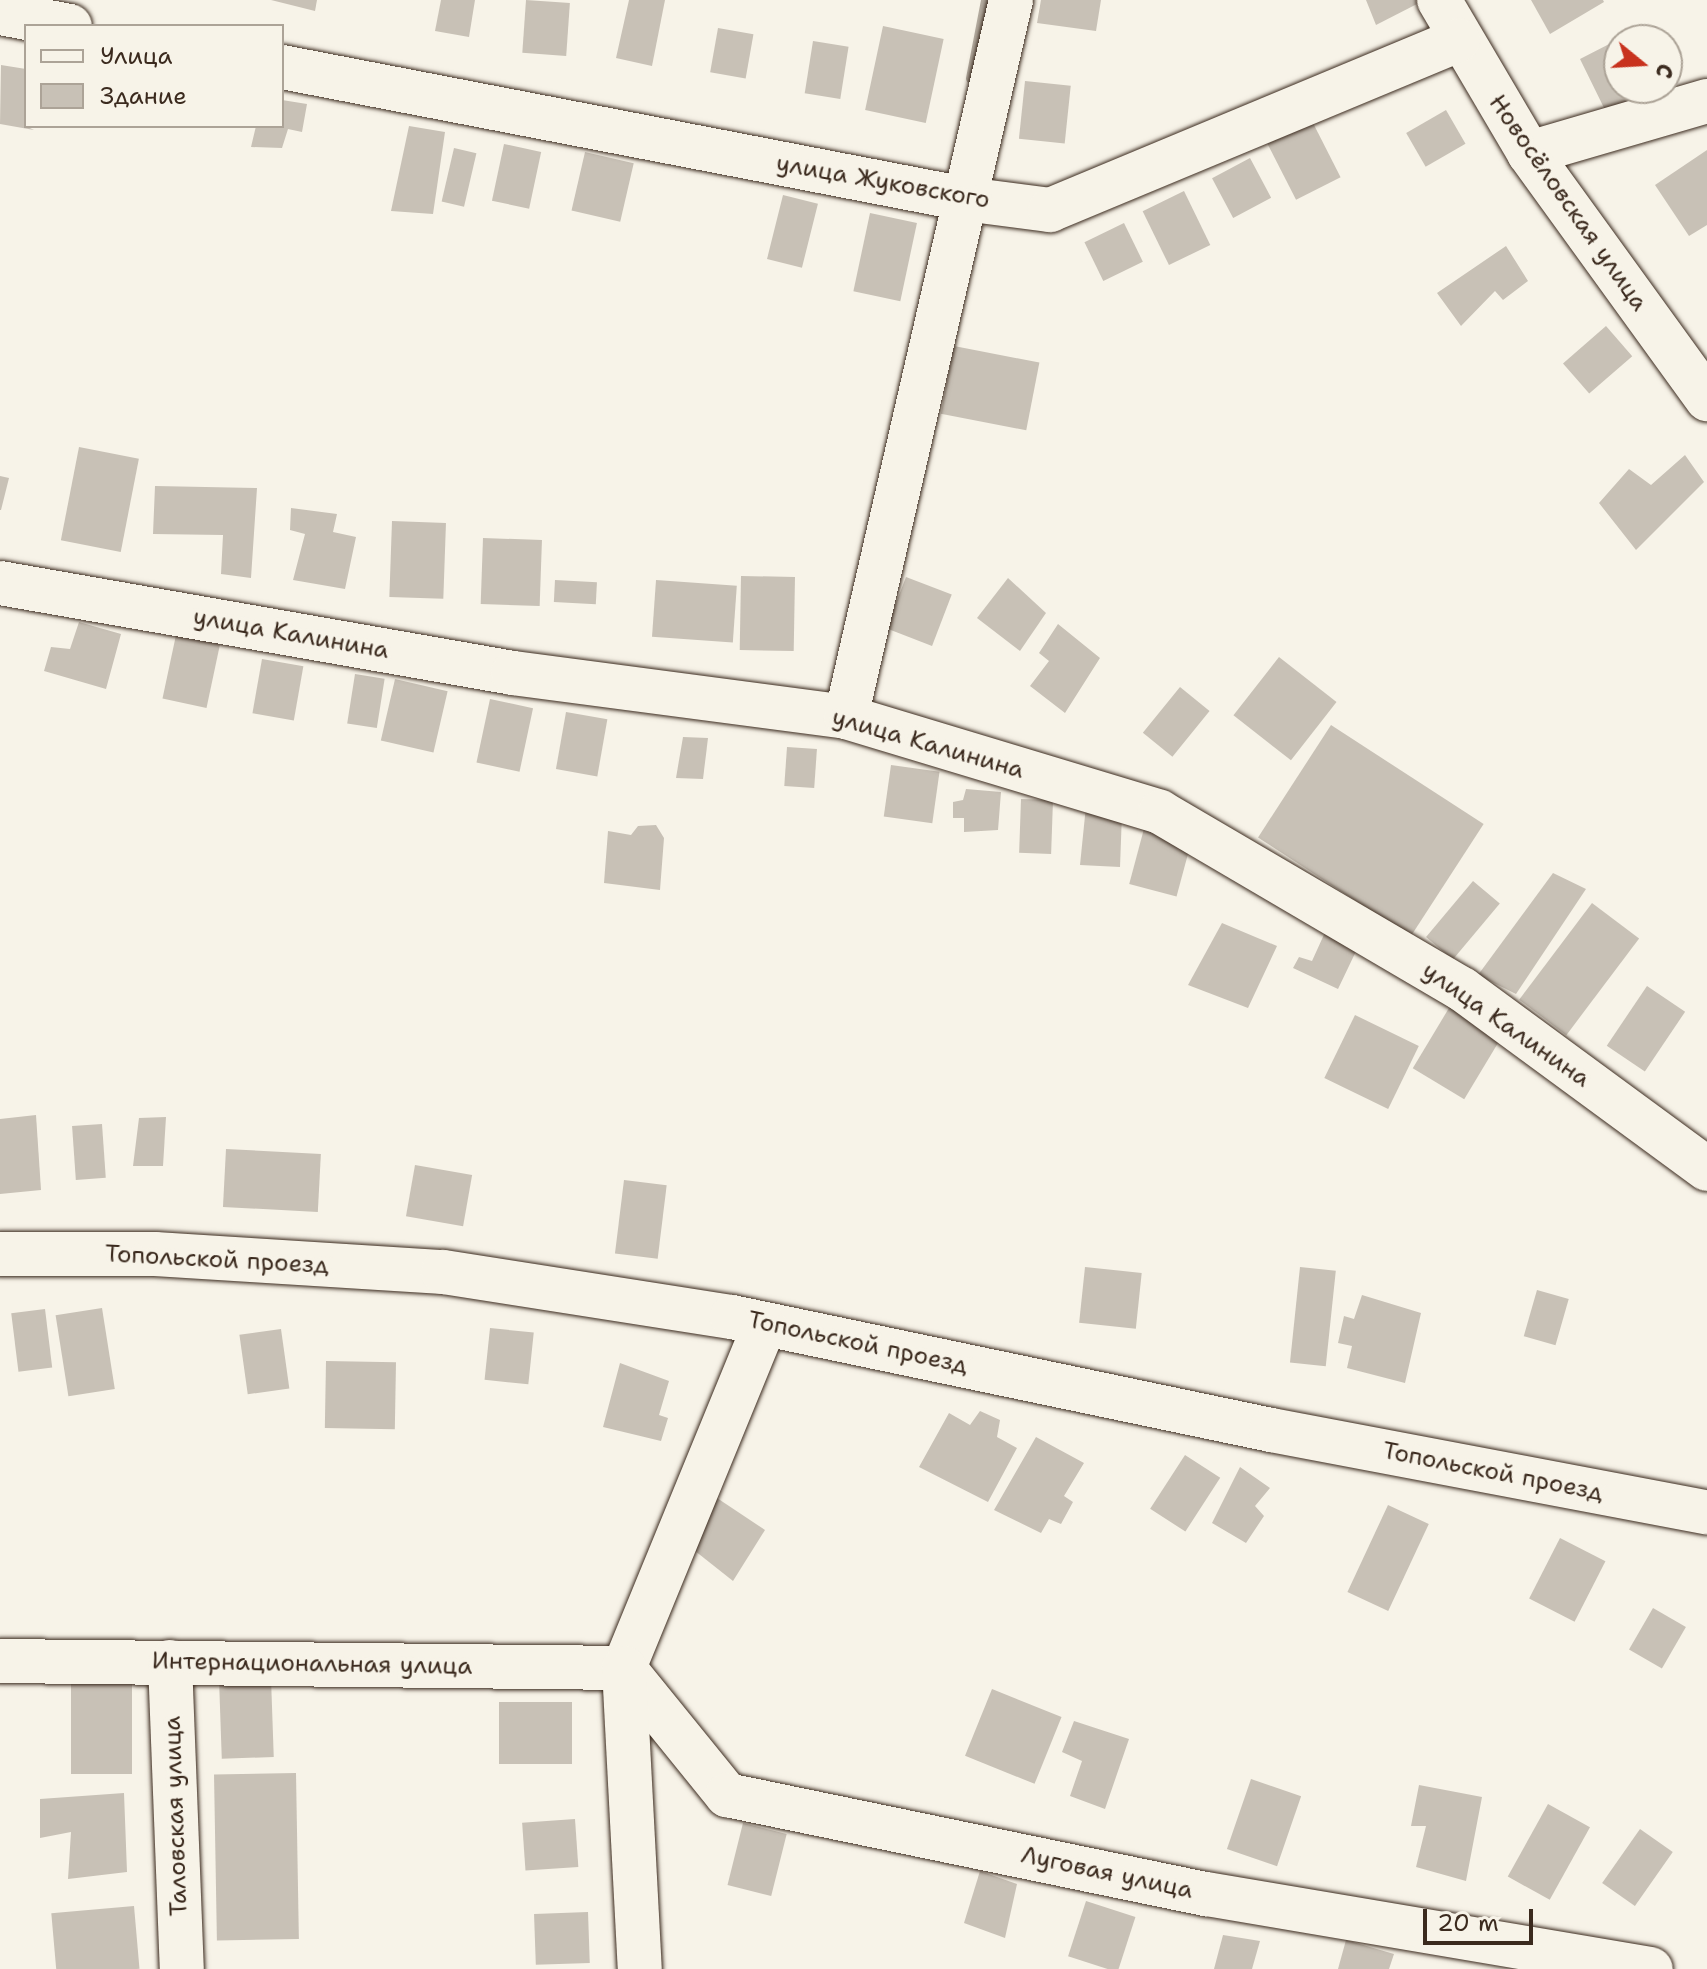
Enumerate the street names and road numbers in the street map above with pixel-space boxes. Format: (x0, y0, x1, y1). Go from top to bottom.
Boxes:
street label: Новосёловская улица (1482, 89, 1654, 317)
street label: улица Жуковского (774, 149, 992, 215)
street label: улица Калинина (191, 603, 391, 665)
street label: улица Калинина (829, 703, 1027, 785)
street label: улица Калинина (1417, 956, 1595, 1094)
street label: Топольской проезд (104, 1240, 330, 1280)
street label: Топольской проезд (745, 1306, 971, 1380)
street label: Топольской проезд (1380, 1436, 1606, 1508)
street label: Интернациональная улица (152, 1647, 472, 1681)
street label: Таловская улица (158, 1715, 194, 1917)
street label: Луговая улица (1019, 1841, 1195, 1905)

